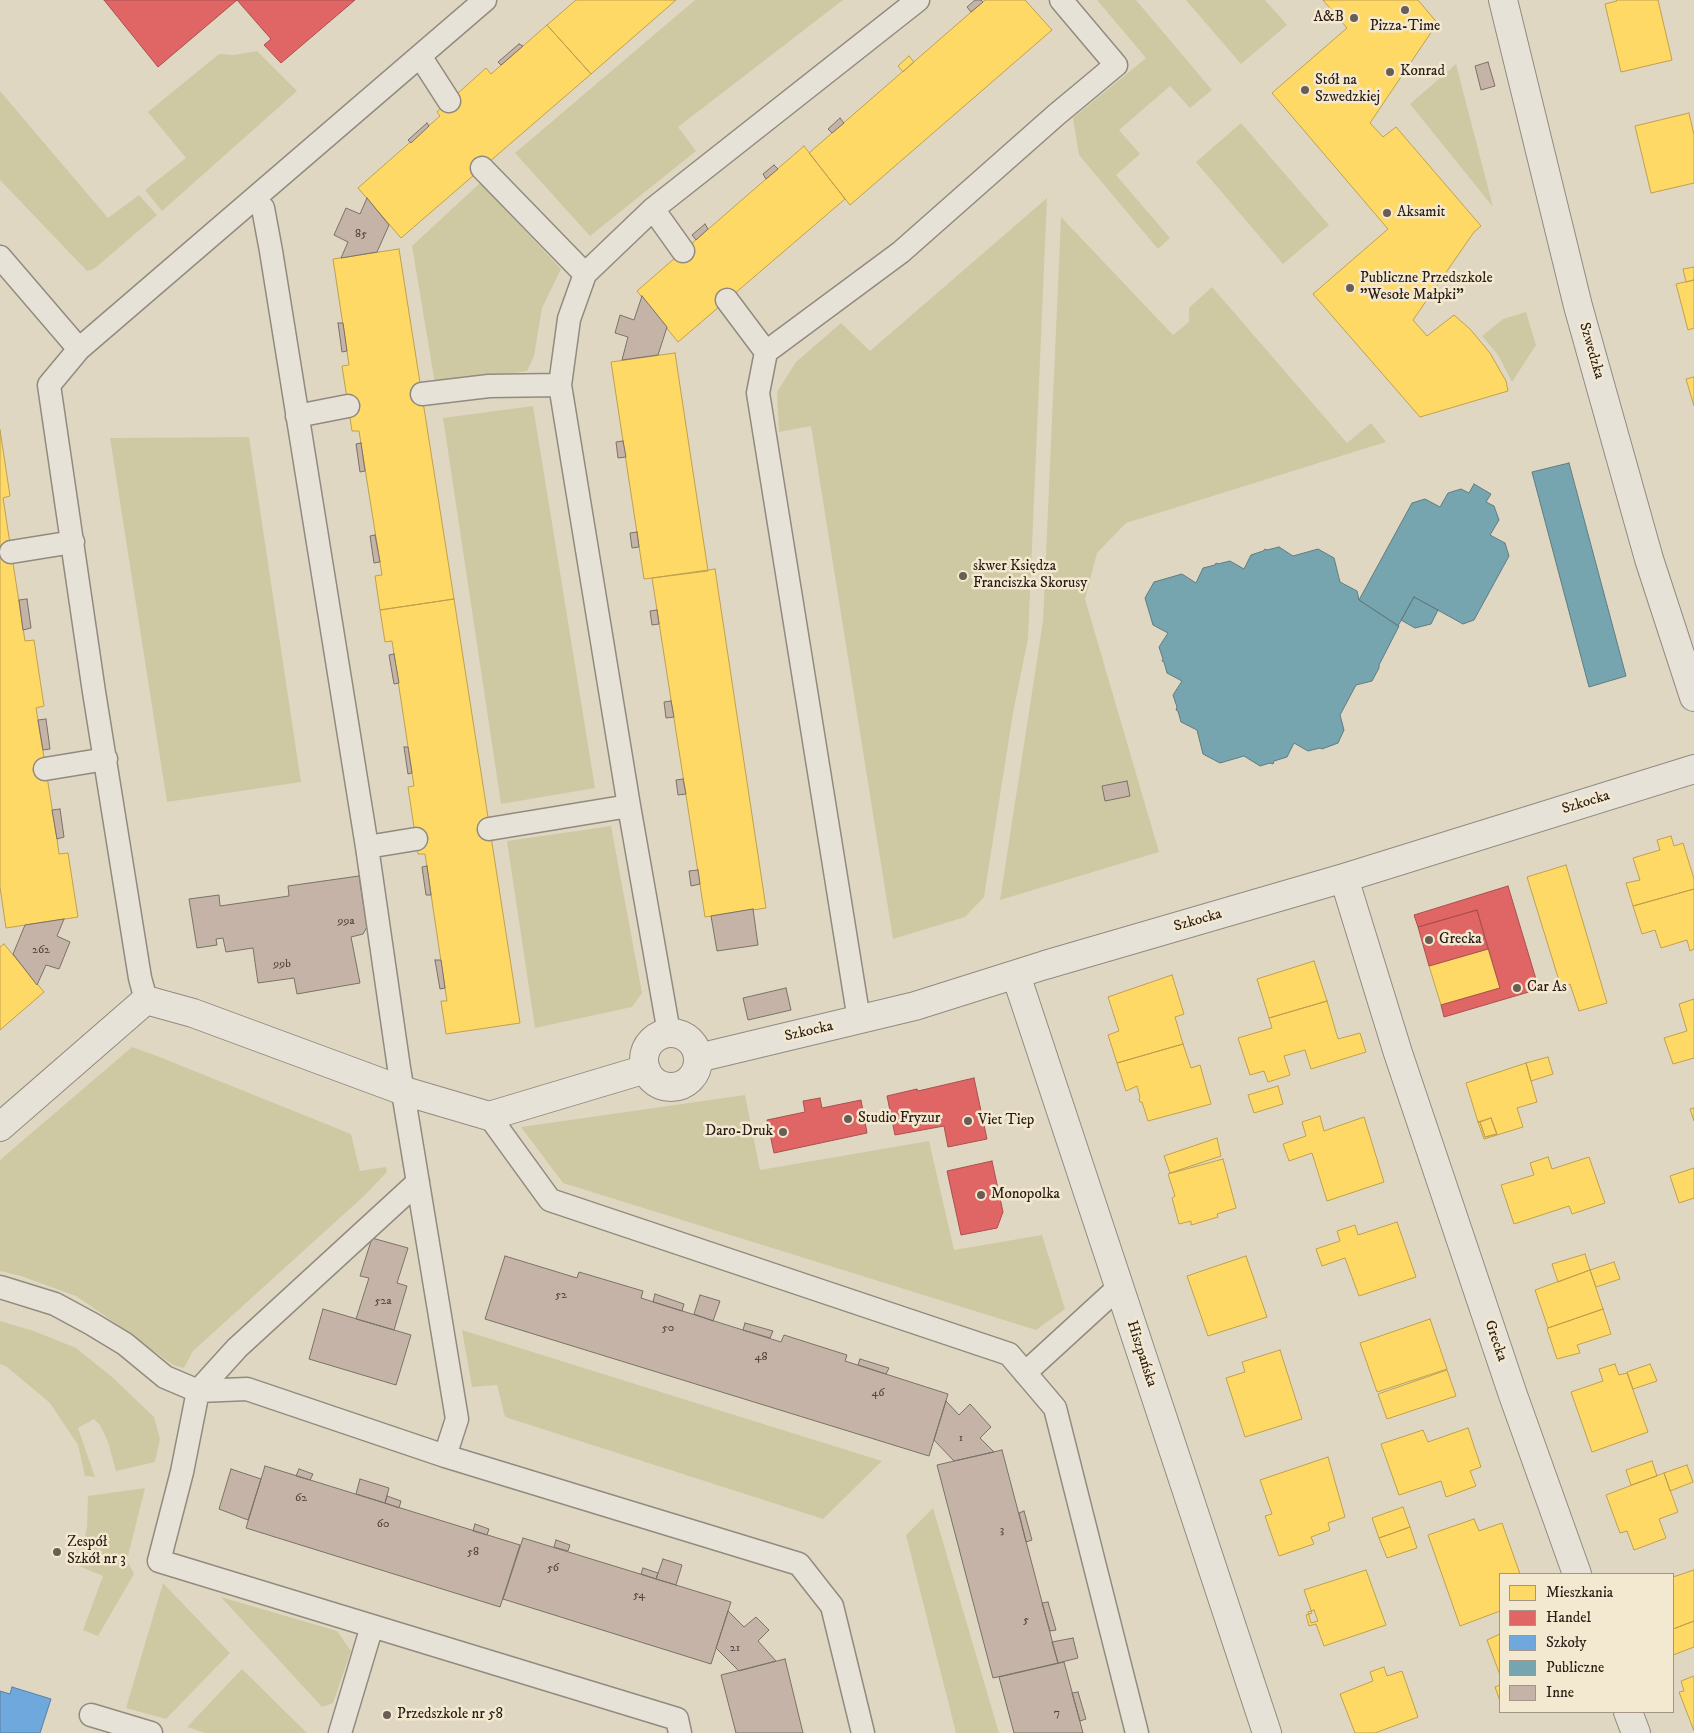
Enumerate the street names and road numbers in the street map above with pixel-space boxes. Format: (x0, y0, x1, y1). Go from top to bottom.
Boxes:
street label: Szwedzka (1574, 321, 1608, 381)
street label: Szkocka (1560, 787, 1612, 819)
street label: Szkocka (1172, 906, 1224, 936)
street label: Szkocka (783, 1018, 835, 1046)
street label: Grecka (1480, 1318, 1510, 1364)
street label: Hiszpańska (1122, 1319, 1160, 1389)

